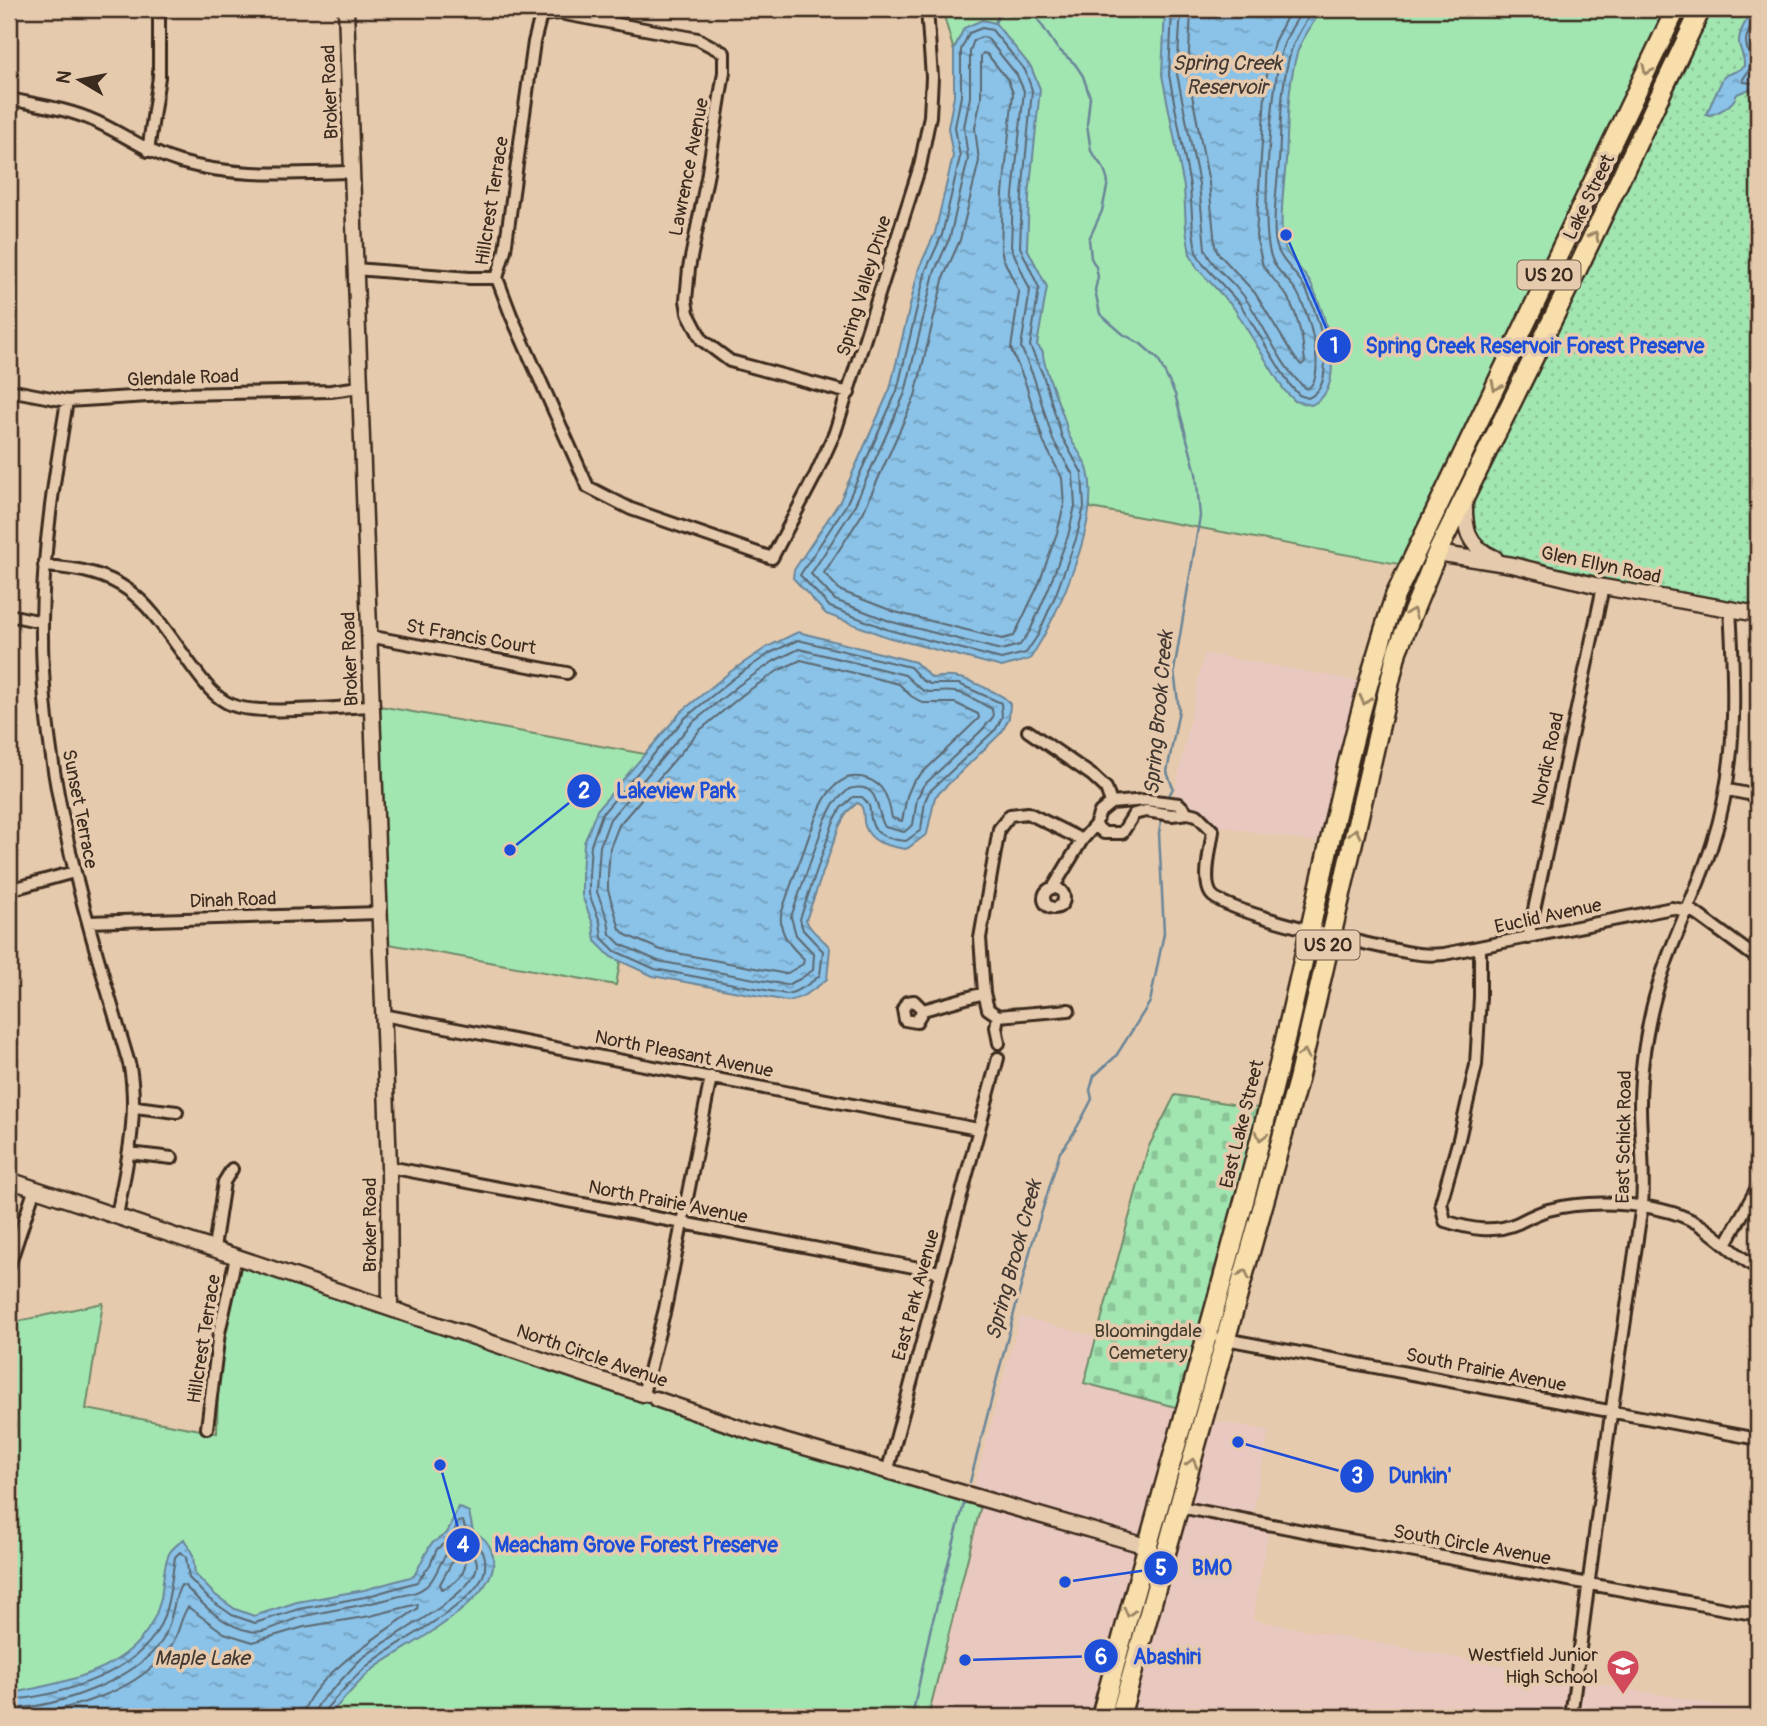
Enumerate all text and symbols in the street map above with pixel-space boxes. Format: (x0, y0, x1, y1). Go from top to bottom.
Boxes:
street label: Broker Road (316, 44, 344, 140)
north arrow (46, 46, 116, 116)
water label: Spring Creek Reservoir (1172, 50, 1284, 101)
one-way arrow (1641, 63, 1655, 75)
text: N (51, 69, 77, 86)
street label: Lawrence Avenue (664, 95, 714, 238)
street label: Hillcrest Terrace (470, 134, 514, 267)
street label: Lake Street (1558, 150, 1620, 244)
street label: Spring Valley Drive (831, 212, 897, 359)
one-way arrow (1585, 231, 1599, 243)
road number: US 20 (1518, 260, 1580, 290)
callout: Spring Creek Reservoir Forest Preserve (1317, 325, 1719, 367)
text: 1 (1330, 333, 1338, 360)
text: Spring Creek Reservoir Forest Preserve (1366, 333, 1705, 360)
street label: Glendale Road (127, 364, 239, 392)
one-way arrow (1490, 379, 1504, 391)
street label: Glen Ellyn Road (1539, 541, 1663, 589)
one-way arrow (1404, 607, 1418, 619)
street label: Broker Road (336, 611, 364, 707)
street label: St Francis Court (404, 614, 538, 660)
water label: Spring Brook Creek (1138, 628, 1180, 796)
one-way arrow (1359, 694, 1373, 706)
street label: Nordic Road (1526, 710, 1570, 808)
street label: Sunset Terrace (57, 747, 103, 871)
callout: Lakeview Park (567, 770, 749, 812)
text: 2 (578, 778, 590, 805)
text: Lakeview Park (616, 778, 736, 805)
one-way arrow (1346, 827, 1361, 839)
street label: Dinah Road (189, 886, 277, 914)
street label: Euclid Avenue (1492, 893, 1604, 939)
road number: US 20 (1296, 930, 1360, 960)
street label: North Pleasant Avenue (593, 1025, 776, 1083)
one-way arrow (1295, 1048, 1310, 1060)
street label: East Lake Street (1214, 1057, 1270, 1191)
street label: East Schick Road (1611, 1070, 1637, 1204)
one-way arrow (1255, 1129, 1269, 1141)
street label: North Prairie Avenue (586, 1175, 750, 1229)
water label: Spring Brook Creek (980, 1175, 1049, 1343)
street label: Broker Road (358, 1178, 382, 1272)
street label: East Park Avenue (887, 1226, 945, 1363)
one-way arrow (1236, 1268, 1250, 1280)
street label: Hillcrest Terrace (182, 1272, 226, 1405)
street label: North Circle Avenue (513, 1319, 671, 1393)
park label: Bloomingdale Cemetery (1094, 1319, 1202, 1365)
street label: South Prairie Avenue (1404, 1343, 1569, 1397)
callout: Dunkin' (1340, 1455, 1466, 1497)
one-way arrow (1184, 1457, 1199, 1469)
text: 3 (1351, 1463, 1363, 1490)
text: Dunkin' (1388, 1463, 1452, 1490)
street label: South Circle Avenue (1391, 1519, 1553, 1571)
callout: Meacham Grove Forest Preserve (445, 1524, 792, 1566)
text: 4 (457, 1532, 470, 1559)
text: Meacham Grove Forest Preserve (494, 1532, 778, 1559)
callout: BMO (1143, 1547, 1247, 1589)
text: 5 (1155, 1555, 1167, 1582)
text: BMO (1192, 1555, 1232, 1582)
one-way arrow (1123, 1606, 1137, 1618)
callout: Abashiri (1084, 1635, 1215, 1677)
place label: Westfield Junior High School (1468, 1643, 1598, 1689)
text: 6 (1095, 1644, 1107, 1671)
text: Abashiri (1133, 1644, 1201, 1671)
water label: Maple Lake (154, 1645, 252, 1672)
school or university icon: Westfield Junior High School (1604, 1647, 1642, 1696)

